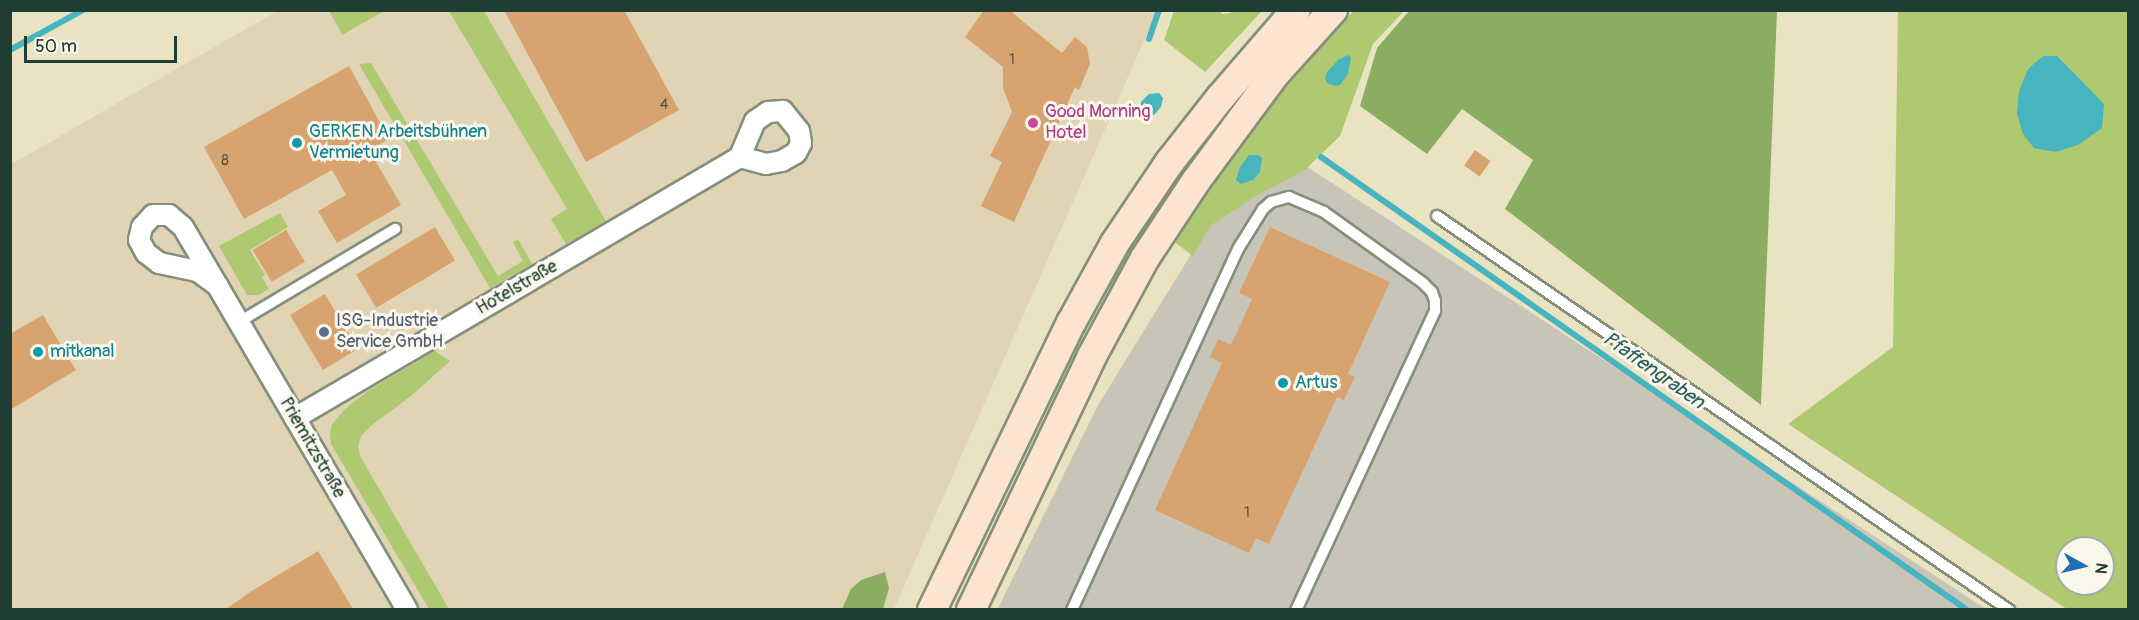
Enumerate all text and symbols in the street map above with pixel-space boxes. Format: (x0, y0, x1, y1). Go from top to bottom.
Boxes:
scale bar (27, 24, 180, 62)
text: 50 m (35, 35, 77, 58)
house number: 1 (1009, 51, 1015, 69)
house number: 4 (660, 96, 668, 114)
place label: Good Morning Hotel (1045, 102, 1151, 144)
marker: Good Morning Hotel (1026, 116, 1040, 130)
place label: GERKEN Arbeitsbühnen Vermietung (309, 122, 487, 164)
marker: GERKEN Arbeitsbühnen Vermietung (290, 136, 304, 150)
house number: 8 (221, 152, 229, 170)
street label: Hotelstraße (473, 256, 561, 320)
place label: ISG-Industrie Service GmbH (336, 311, 443, 354)
marker: ISG-Industrie Service GmbH (317, 325, 331, 339)
water label: Pfaffengraben (1599, 326, 1709, 414)
place label: mitkanal (50, 341, 115, 363)
marker: mitkanal (31, 345, 45, 359)
place label: Artus (1295, 372, 1337, 394)
marker: Artus (1276, 376, 1290, 390)
street label: Priemitzstraße (275, 394, 349, 502)
house number: 1 (1244, 504, 1250, 522)
north arrow (2055, 536, 2115, 596)
text: N (2090, 561, 2112, 575)

